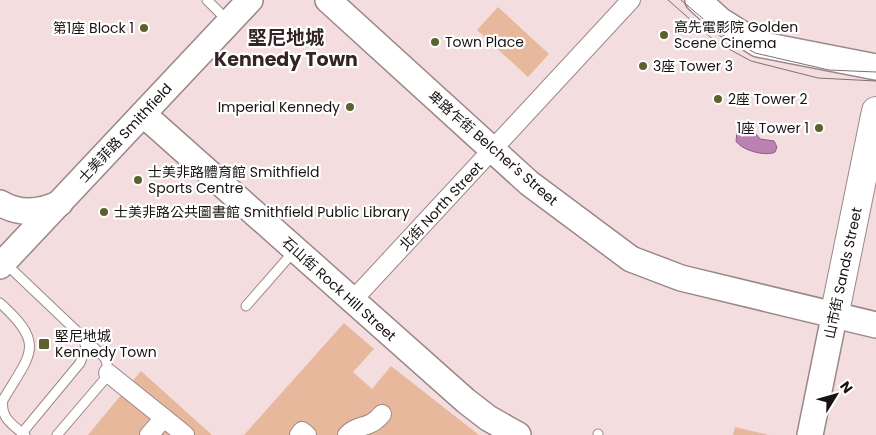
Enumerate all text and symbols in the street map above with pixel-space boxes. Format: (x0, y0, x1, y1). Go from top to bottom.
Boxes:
place label: 高先電影院 Golden Scene Cinema (674, 17, 798, 53)
place label: 第1座 Block 1 (53, 18, 134, 38)
marker: 第1座 Block 1 (138, 22, 150, 34)
district label: 堅尼地城 Kennedy Town (214, 24, 358, 73)
marker: 高先電影院 Golden Scene Cinema (658, 29, 670, 41)
place label: Town Place (445, 32, 524, 52)
marker: Town Place (429, 36, 441, 48)
place label: 3座 Tower 3 (653, 56, 733, 76)
marker: 3座 Tower 3 (637, 60, 649, 72)
street label: 士美菲路 Smithfield (74, 79, 176, 187)
street label: 卑路乍街 Belcher's Street (424, 86, 562, 210)
place label: 2座 Tower 2 (728, 89, 808, 109)
marker: 2座 Tower 2 (712, 93, 724, 105)
place label: Imperial Kennedy (218, 97, 340, 117)
marker: Imperial Kennedy (344, 101, 356, 113)
place label: 1座 Tower 1 (737, 118, 809, 138)
marker: 1座 Tower 1 (813, 122, 825, 134)
street label: 北街 North Street (395, 157, 487, 255)
place label: 士美非路體育館 Smithfield Sports Centre (148, 162, 320, 198)
marker: 士美非路體育館 Smithfield Sports Centre (132, 174, 144, 186)
place label: 士美非路公共圖書館 Smithfield Public Library (114, 202, 410, 222)
street label: 山市街 Sands Street (819, 205, 867, 341)
marker: 士美非路公共圖書館 Smithfield Public Library (98, 206, 110, 218)
street label: 石山街 Rock Hill Street (278, 232, 400, 346)
place label: 堅尼地城 Kennedy Town (55, 326, 157, 362)
marker: 堅尼地城 Kennedy Town (37, 337, 51, 351)
north arrow (811, 370, 861, 420)
text: N (835, 377, 858, 397)

